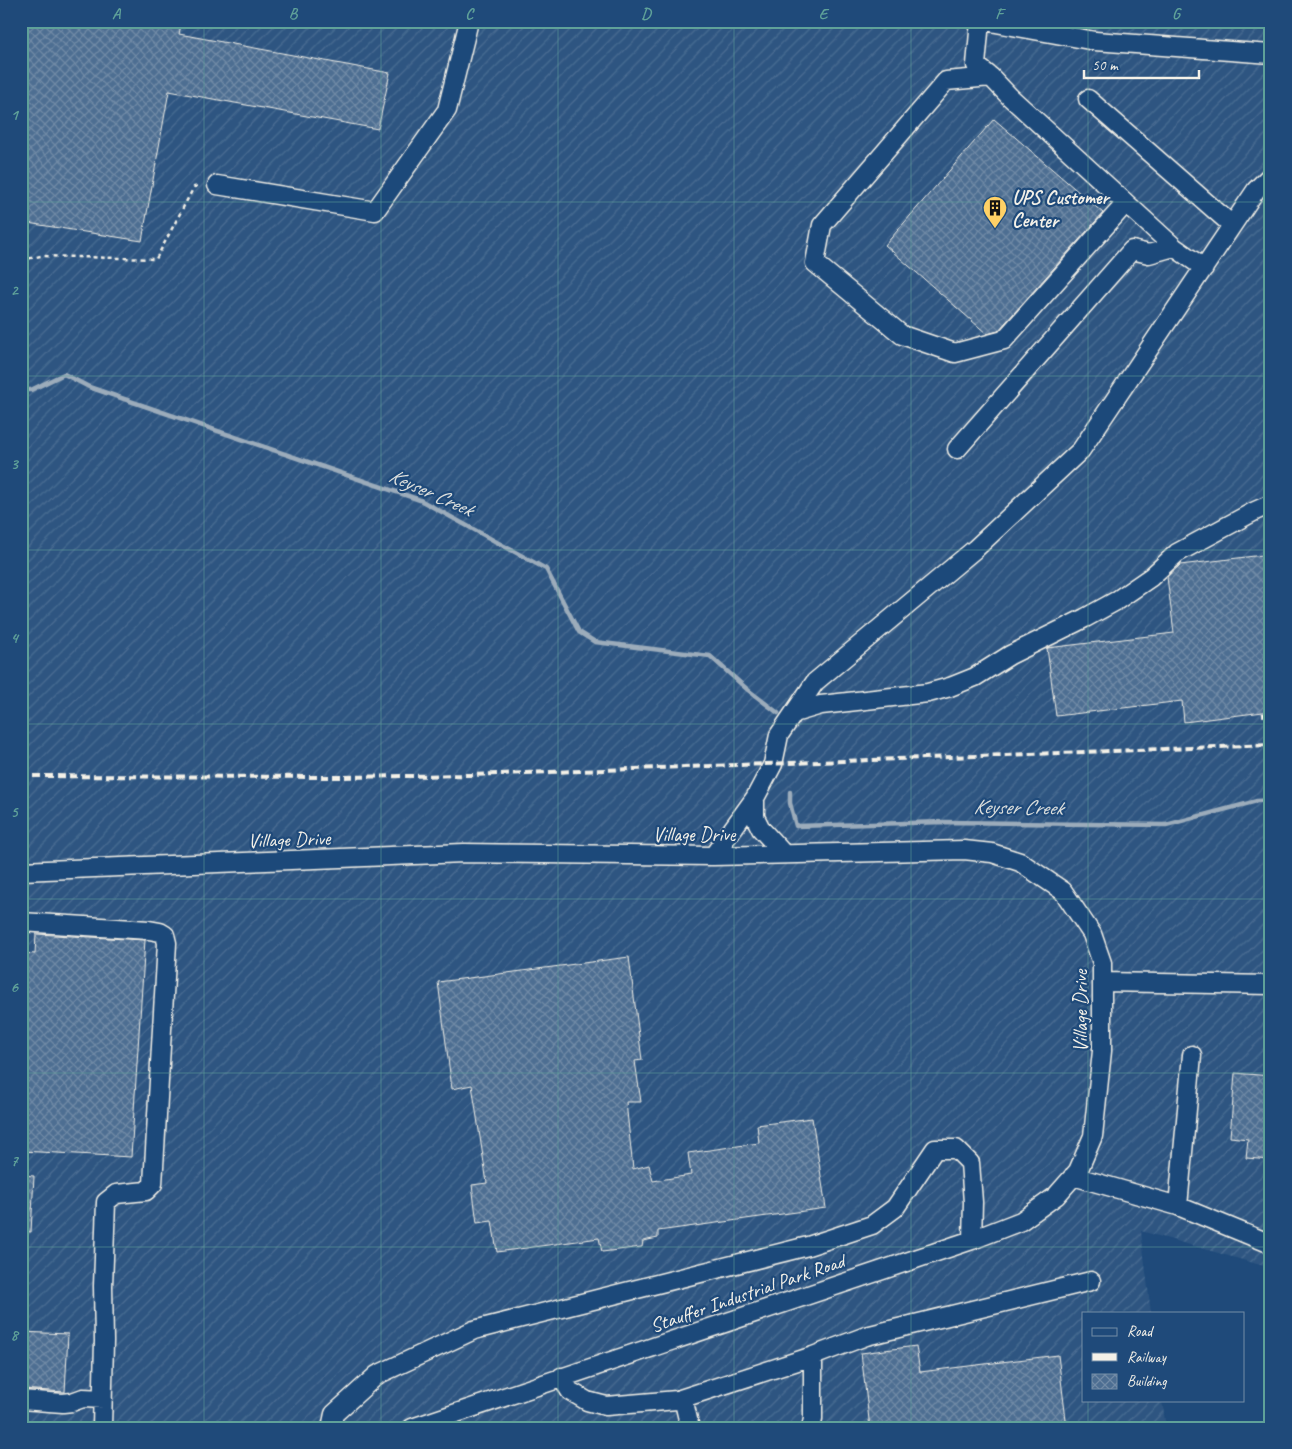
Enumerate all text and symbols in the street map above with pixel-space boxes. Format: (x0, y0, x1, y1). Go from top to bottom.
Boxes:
text: A (112, 4, 122, 24)
text: B (289, 4, 299, 24)
text: C (465, 4, 475, 24)
text: D (641, 4, 652, 24)
text: E (819, 4, 830, 24)
text: F (995, 4, 1006, 24)
text: G (1172, 4, 1182, 24)
scale bar (1084, 48, 1200, 80)
text: 50 m (1092, 56, 1119, 75)
text: 1 (10, 105, 19, 125)
place label: UPS Customer Center (1012, 185, 1111, 233)
building icon: UPS Customer Center (982, 195, 1008, 229)
text: 2 (10, 280, 19, 300)
text: 3 (10, 454, 19, 474)
water label: Keyser Creek (385, 462, 480, 523)
text: 4 (10, 628, 19, 648)
water label: Keyser Creek (973, 793, 1066, 821)
text: 5 (11, 802, 20, 822)
street label: Village Drive (653, 822, 737, 847)
street label: Village Drive (247, 826, 332, 853)
street label: Village Drive (1068, 968, 1093, 1052)
text: 6 (10, 977, 19, 997)
text: 7 (10, 1151, 19, 1171)
street label: Stauffer Industrial Park Road (647, 1247, 851, 1338)
legend (1082, 1312, 1244, 1402)
text: Road (1127, 1322, 1154, 1341)
text: 8 (10, 1325, 19, 1345)
text: Railway (1127, 1348, 1168, 1367)
text: Building (1127, 1372, 1167, 1391)

